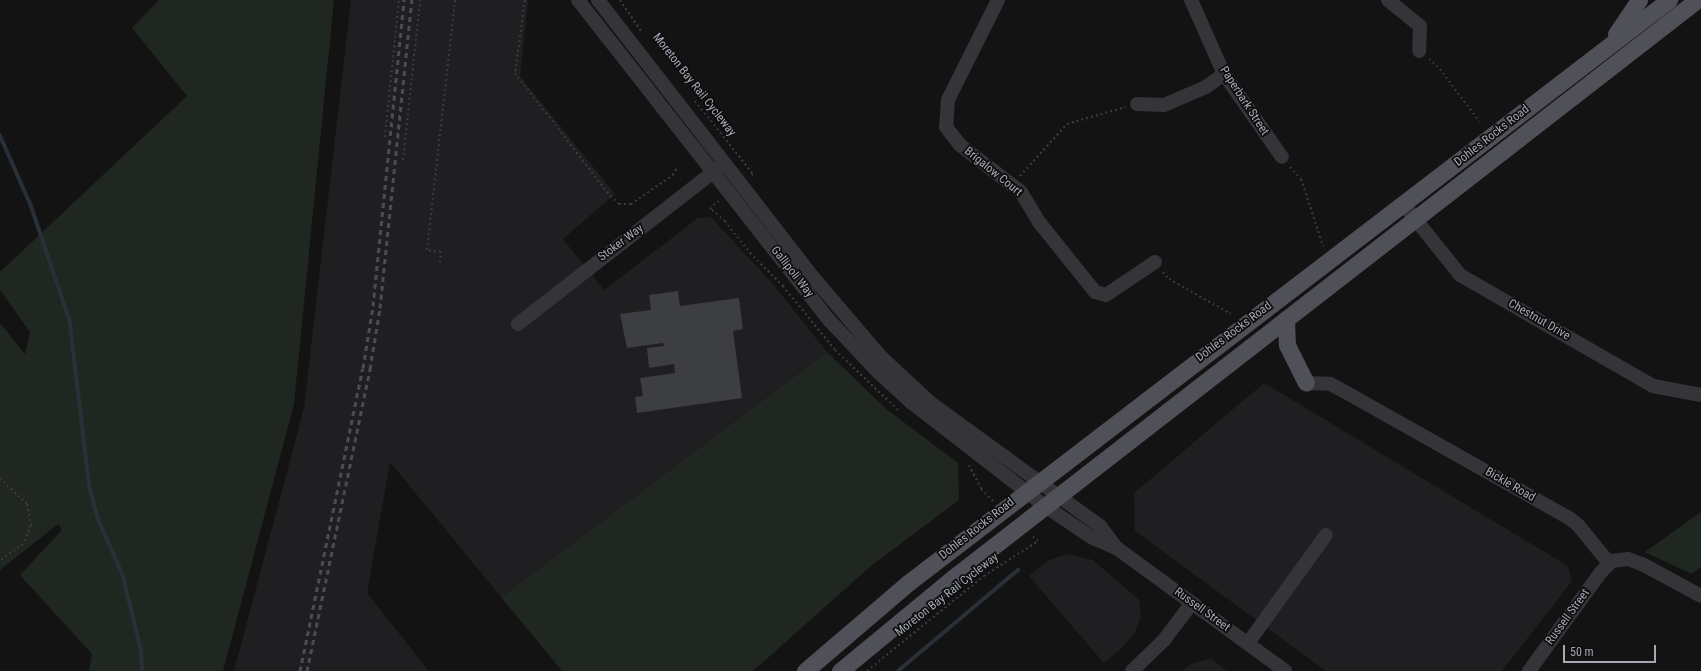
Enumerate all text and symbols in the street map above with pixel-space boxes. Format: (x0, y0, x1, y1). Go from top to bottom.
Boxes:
street label: Moreton Bay Rail Cycleway (649, 31, 739, 139)
street label: Paperbark Street (1216, 64, 1272, 138)
street label: Dohles Rocks Road (1452, 102, 1532, 170)
street label: Brigalow Court (961, 144, 1025, 200)
street label: Stoker Way (596, 221, 646, 265)
street label: Gallipoli Way (768, 244, 816, 300)
street label: Chestnut Drive (1505, 296, 1573, 344)
street label: Dohles Rocks Road (1193, 299, 1275, 365)
street label: Bickle Road (1482, 465, 1538, 505)
street label: Dohles Rocks Road (937, 495, 1017, 563)
street label: Moreton Bay Rail Cycleway (893, 550, 1001, 640)
street label: Russell Street (1171, 585, 1233, 635)
street label: Russell Street (1543, 586, 1593, 648)
scale bar (1565, 637, 1658, 663)
text: 50 m (1570, 645, 1594, 659)

